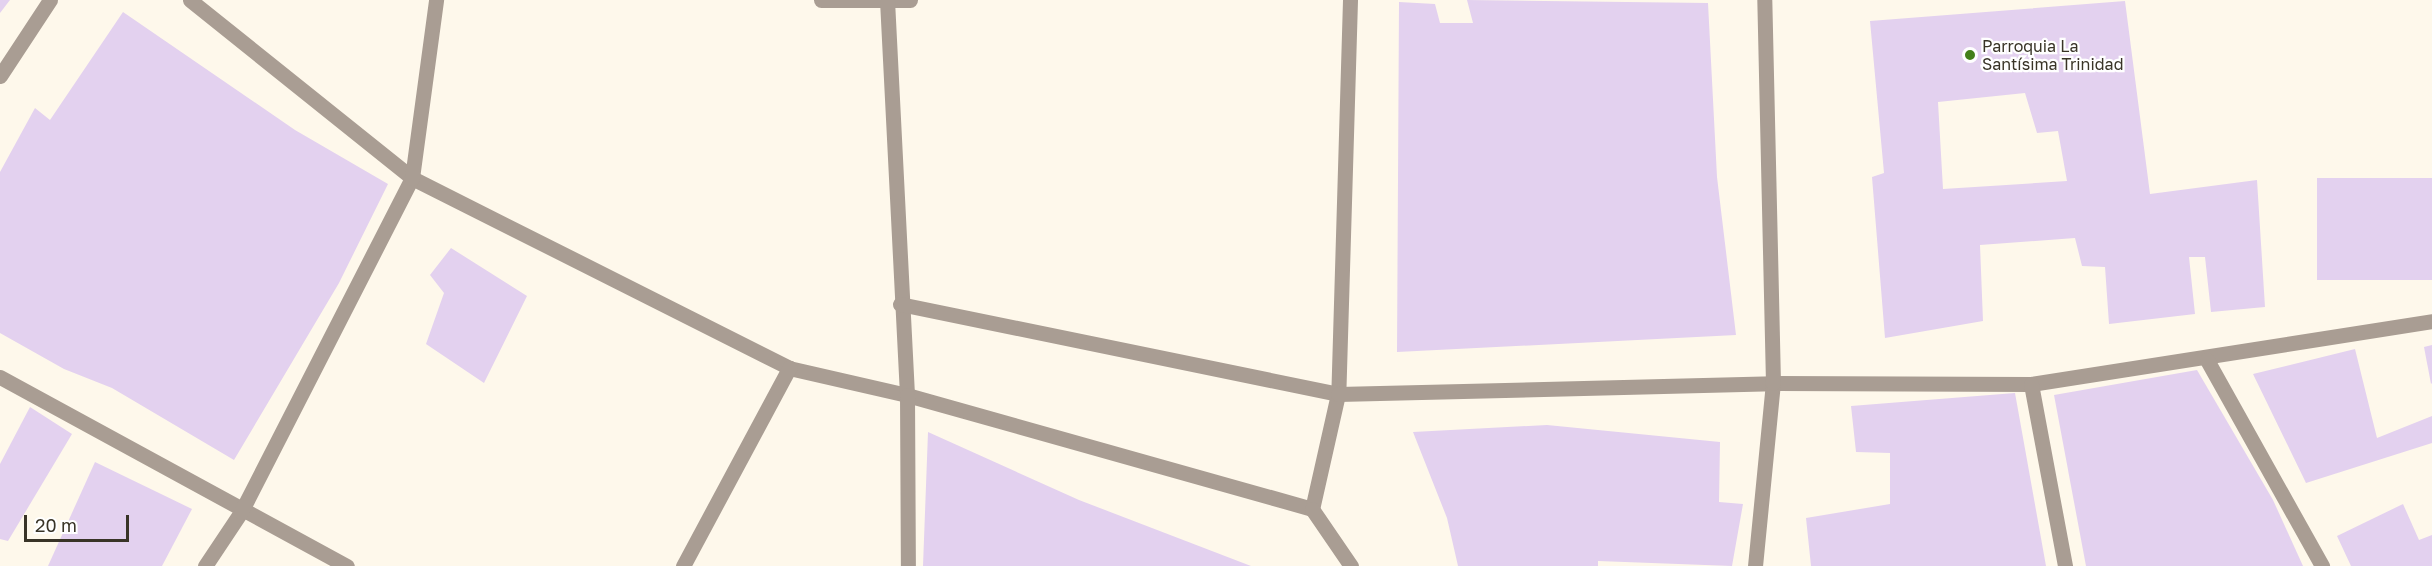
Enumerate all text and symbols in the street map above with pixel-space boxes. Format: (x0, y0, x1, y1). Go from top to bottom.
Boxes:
place label: Parroquia La Santísima Trinidad (1982, 36, 2123, 74)
marker: Parroquia La Santísima Trinidad (1963, 48, 1977, 62)
scale bar (27, 503, 132, 541)
text: 20 m (35, 514, 77, 536)

